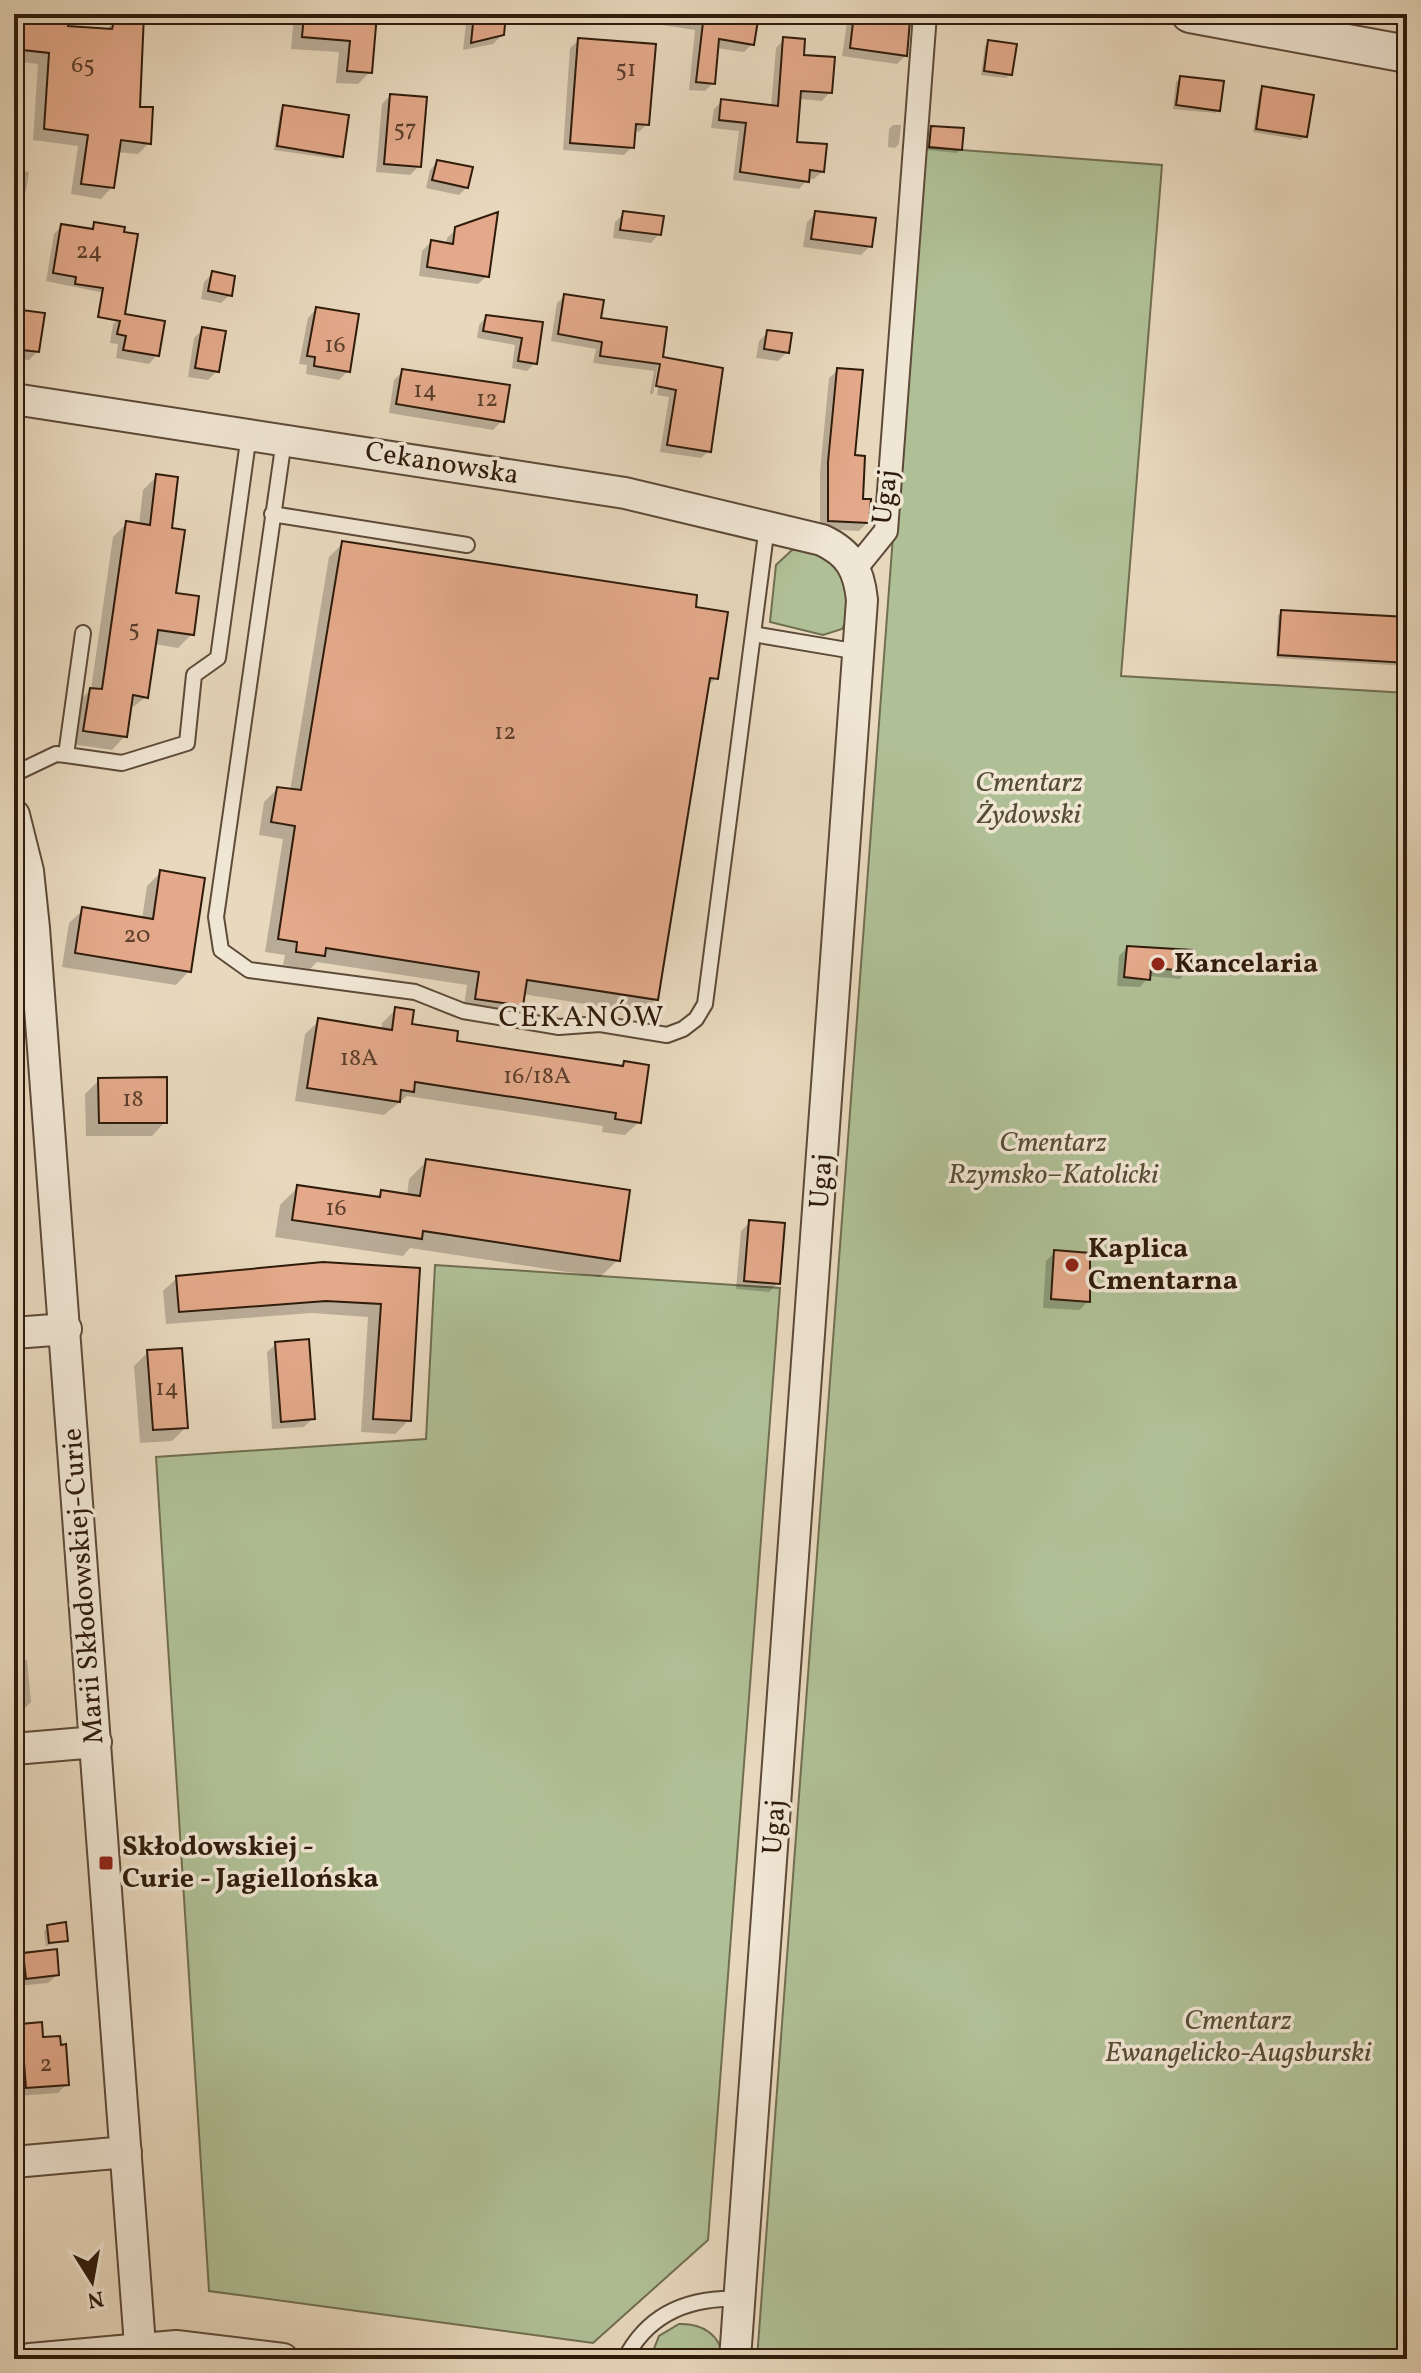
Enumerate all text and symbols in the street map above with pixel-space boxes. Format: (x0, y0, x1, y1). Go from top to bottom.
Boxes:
house number: 65 (71, 49, 95, 83)
house number: 51 (616, 53, 636, 87)
house number: 57 (393, 113, 417, 147)
house number: 24 (76, 235, 102, 269)
house number: 16 (324, 329, 346, 363)
house number: 14 (413, 374, 437, 408)
house number: 12 (476, 383, 498, 417)
street label: Cekanowska (362, 433, 522, 495)
street label: Ugaj (863, 467, 909, 527)
house number: 5 (128, 613, 140, 647)
house number: 12 (494, 716, 516, 750)
park label: Cmentarz Żydowski (975, 764, 1083, 835)
house number: 20 (123, 919, 151, 953)
place label: Kancelaria (1174, 945, 1318, 984)
marker: Kancelaria (1149, 955, 1167, 973)
district label: CEKANÓW (499, 997, 665, 1039)
house number: 18A (340, 1042, 378, 1076)
house number: 16/18A (503, 1060, 571, 1094)
house number: 18 (122, 1083, 144, 1117)
park label: Cmentarz Rzymsko–Katolicki (948, 1124, 1159, 1195)
street label: Ugaj (801, 1152, 843, 1210)
house number: 16 (325, 1192, 347, 1226)
place label: Kaplica Cmentarna (1088, 1230, 1238, 1301)
marker: Kaplica Cmentarna (1063, 1256, 1081, 1274)
house number: 14 (155, 1372, 179, 1406)
street label: Marii Skłodowskiej-Curie (53, 1427, 115, 1745)
street label: Ugaj (754, 1798, 796, 1856)
place label: Skłodowskiej - Curie - Jagiellońska (122, 1828, 379, 1899)
marker: Skłodowskiej - Curie - Jagiellońska (97, 1854, 115, 1872)
park label: Cmentarz Ewangelicko-Augsburski (1105, 2002, 1372, 2073)
house number: 2 (40, 2048, 52, 2082)
north arrow (52, 2241, 132, 2321)
text: N (85, 2281, 106, 2315)

